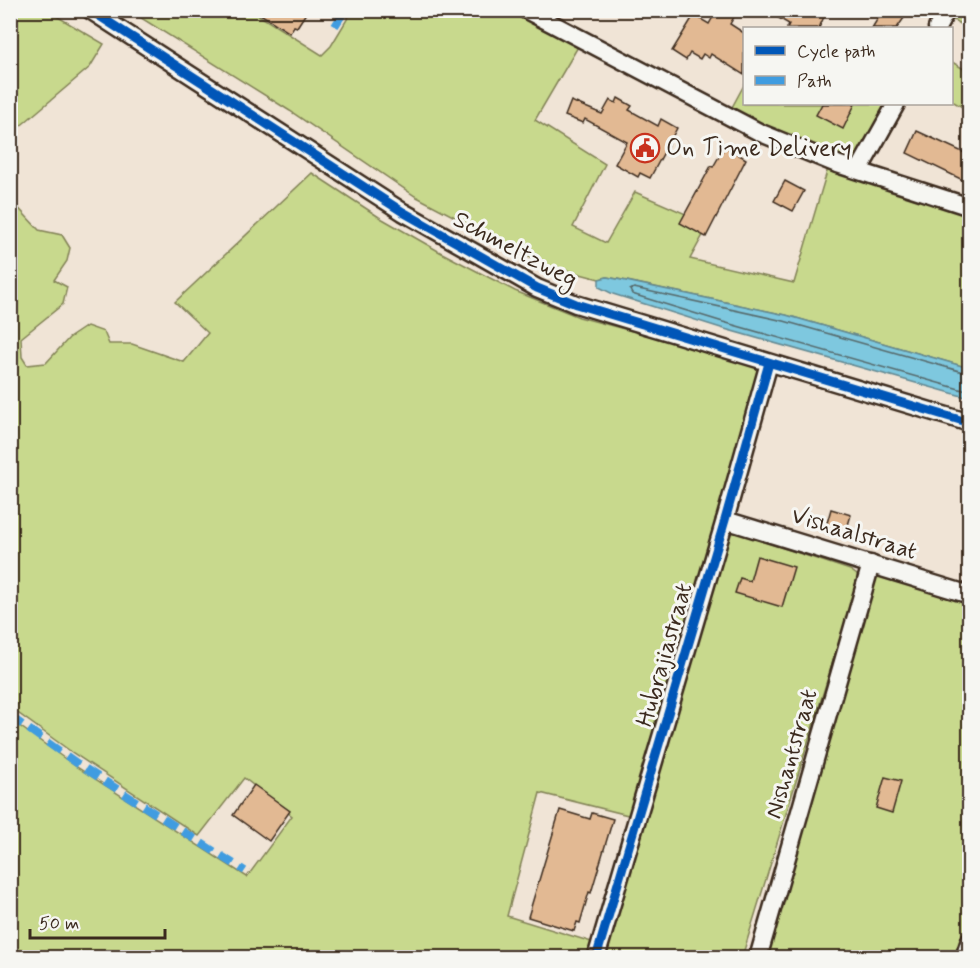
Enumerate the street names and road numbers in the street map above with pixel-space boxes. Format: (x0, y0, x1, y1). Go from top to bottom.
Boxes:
street label: Schmeltzweg (446, 204, 583, 298)
street label: Vishaalstraat (787, 500, 921, 568)
street label: Hubrajiastraat (630, 580, 700, 730)
street label: Nishantstraat (759, 685, 825, 823)

